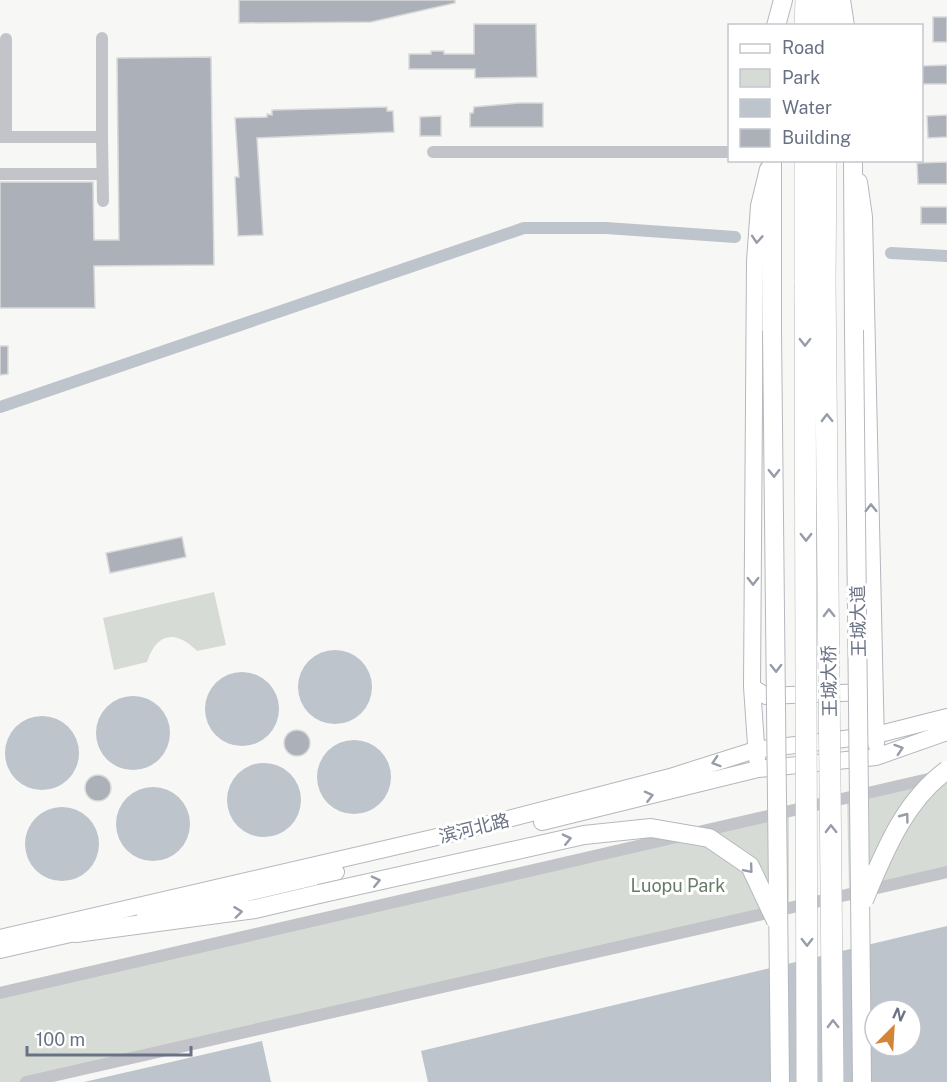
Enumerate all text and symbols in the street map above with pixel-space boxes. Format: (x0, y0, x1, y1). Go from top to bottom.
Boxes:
legend (728, 24, 923, 162)
text: Road (782, 37, 825, 58)
text: Park (782, 67, 820, 88)
text: Water (782, 97, 832, 118)
text: Building (782, 127, 851, 148)
one-way arrow (751, 234, 764, 243)
one-way arrow (799, 337, 811, 346)
one-way arrow (821, 413, 833, 422)
one-way arrow (768, 469, 780, 478)
one-way arrow (865, 504, 877, 513)
one-way arrow (800, 532, 812, 541)
one-way arrow (747, 576, 759, 585)
street label: 王城大道 (847, 585, 869, 657)
one-way arrow (823, 608, 835, 617)
street label: 王城大桥 (818, 645, 840, 717)
one-way arrow (770, 664, 782, 673)
one-way arrow (893, 744, 904, 757)
one-way arrow (711, 755, 722, 768)
one-way arrow (644, 790, 654, 803)
street label: 滨河北路 (437, 809, 511, 847)
one-way arrow (897, 812, 908, 823)
one-way arrow (825, 824, 837, 833)
one-way arrow (561, 833, 571, 846)
one-way arrow (741, 862, 752, 873)
park label: Luopu Park (631, 875, 725, 896)
one-way arrow (371, 876, 381, 889)
one-way arrow (233, 906, 243, 918)
one-way arrow (801, 937, 813, 946)
north arrow (863, 998, 923, 1058)
text: N (889, 1004, 908, 1026)
scale bar (27, 1019, 190, 1057)
one-way arrow (827, 1019, 839, 1028)
text: 100 m (36, 1029, 85, 1050)

